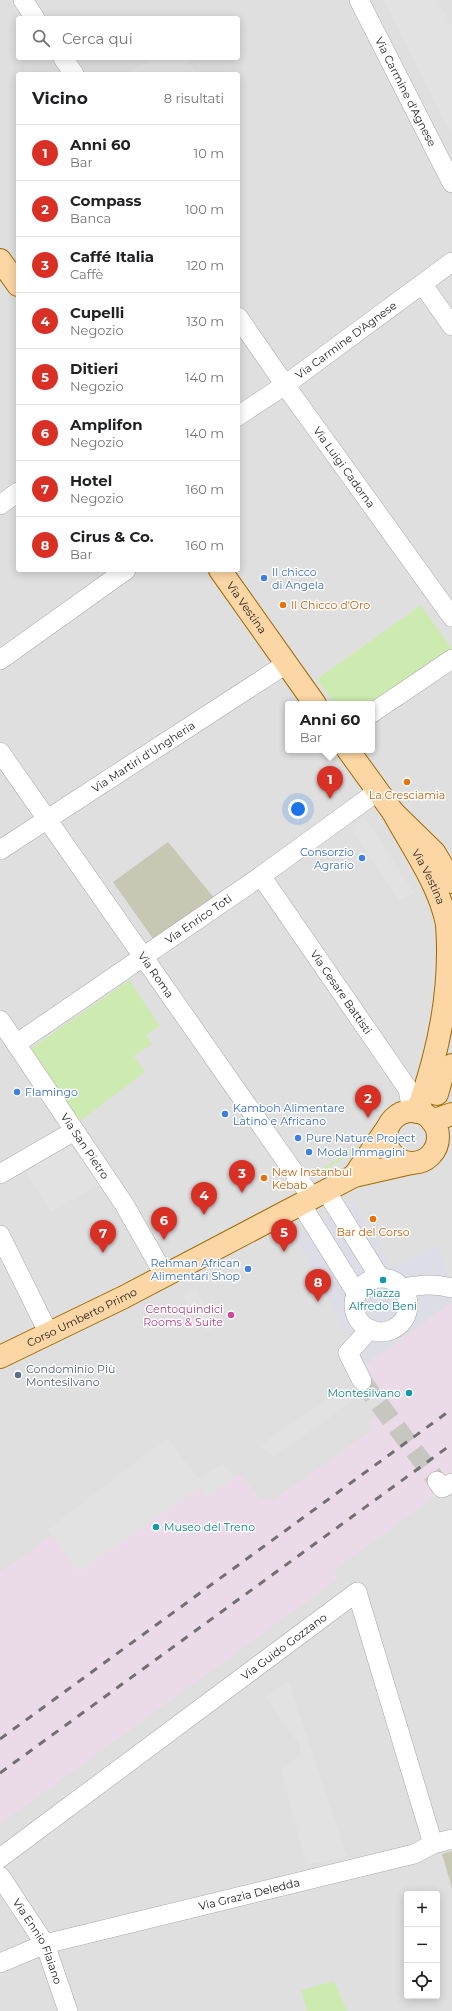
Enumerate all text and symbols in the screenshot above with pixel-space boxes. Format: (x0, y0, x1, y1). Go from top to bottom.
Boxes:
search box (16, 16, 240, 60)
icon: search (30, 27, 52, 49)
text: Cerca qui (62, 29, 133, 48)
street label: Via Carmine d'Agnese (372, 35, 439, 149)
text: Vicino (32, 88, 88, 108)
text: 8 risultati (164, 90, 224, 106)
text: Anni 60 (70, 135, 131, 154)
text: 1 (42, 145, 48, 161)
text: 10 m (194, 145, 224, 161)
text: Bar (70, 154, 93, 170)
text: Compass (70, 191, 142, 210)
text: 2 (41, 201, 49, 217)
text: 100 m (185, 201, 224, 217)
text: Banca (70, 210, 111, 226)
text: Caffé Italia (70, 247, 154, 266)
text: 3 (41, 257, 49, 273)
text: 120 m (186, 257, 224, 273)
text: Caffè (70, 266, 103, 282)
street label: Via Carmine D'Agnese (293, 298, 400, 382)
text: Cupelli (70, 303, 124, 322)
text: 4 (41, 313, 49, 329)
text: 130 m (186, 313, 224, 329)
text: Negozio (70, 322, 124, 338)
text: Ditieri (70, 359, 118, 378)
text: 5 (41, 369, 49, 385)
text: 140 m (185, 369, 224, 385)
text: Negozio (70, 378, 124, 394)
text: Amplifon (70, 415, 143, 434)
street label: Via Luigi Cadorna (310, 424, 378, 511)
text: 6 (41, 425, 49, 441)
text: 140 m (185, 425, 224, 441)
text: Negozio (70, 434, 124, 450)
text: Hotel (70, 471, 112, 490)
text: 7 (41, 481, 49, 497)
text: 160 m (186, 481, 224, 497)
text: Negozio (70, 490, 124, 506)
text: Cirus & Co. (70, 527, 154, 546)
text: 8 (41, 537, 49, 553)
text: 160 m (186, 537, 224, 553)
text: Bar (70, 546, 93, 562)
place label: Il chicco di Angela (272, 565, 324, 592)
marker: Il chicco di Angela (259, 573, 269, 583)
street label: Via Vestina (223, 579, 270, 636)
place label: Il Chicco d'Oro (291, 598, 370, 612)
marker: Il Chicco d'Oro (278, 600, 288, 610)
popup (285, 701, 375, 753)
text: Anni 60 (300, 710, 360, 729)
street label: Via Martiri d'Ungheria (89, 718, 198, 795)
text: Bar (300, 729, 322, 745)
pin: 1 (317, 766, 343, 799)
marker: La Cresciamia (402, 777, 412, 787)
place label: La Cresciamia (369, 788, 445, 802)
your location (288, 799, 308, 819)
place label: Consorzio Agrario (300, 845, 354, 872)
street label: Via Vestina (409, 846, 448, 906)
marker: Consorzio Agrario (357, 853, 367, 863)
street label: Via Enrico Toti (162, 891, 234, 947)
street label: Via Cesare Battisti (307, 947, 375, 1037)
street label: Via Roma (135, 949, 177, 1001)
place label: Flamingo (25, 1085, 78, 1099)
pin: 2 (355, 1085, 381, 1118)
marker: Flamingo (12, 1087, 22, 1097)
place label: Kamboh Alimentare Latino e Africano (233, 1101, 345, 1128)
marker: Kamboh Alimentare Latino e Africano (220, 1109, 230, 1119)
street label: Via San Pietro (58, 1110, 112, 1182)
place label: Pure Nature Project (306, 1131, 416, 1145)
marker: Pure Nature Project (293, 1133, 303, 1143)
place label: Moda Immagini (317, 1145, 405, 1159)
marker: Moda Immagini (304, 1147, 314, 1157)
pin: 3 (229, 1160, 255, 1193)
place label: New Instanbul Kebab (272, 1165, 352, 1192)
marker: New Instanbul Kebab (259, 1173, 269, 1183)
pin: 4 (191, 1182, 217, 1215)
pin: 6 (151, 1207, 177, 1240)
marker: Bar del Corso (368, 1214, 378, 1224)
pin: 5 (271, 1219, 297, 1252)
pin: 7 (90, 1220, 116, 1253)
place label: Bar del Corso (336, 1225, 410, 1239)
place label: Rehman African Alimentari Shop (150, 1256, 240, 1283)
marker: Rehman African Alimentari Shop (243, 1264, 253, 1274)
pin: 8 (305, 1269, 331, 1302)
marker: Piazza Alfredo Beni (378, 1275, 388, 1285)
street label: Corso Umberto Primo (25, 1284, 139, 1350)
place label: Piazza Alfredo Beni (349, 1286, 417, 1313)
place label: Centoquindici Rooms & Suite (143, 1302, 223, 1329)
marker: Centoquindici Rooms & Suite (226, 1310, 236, 1320)
place label: Condominio Più Montesilvano (26, 1362, 115, 1389)
marker: Condominio Più Montesilvano (13, 1370, 23, 1380)
place label: Montesilvano (327, 1386, 401, 1400)
marker: Montesilvano (404, 1388, 414, 1398)
place label: Museo del Treno (164, 1520, 255, 1534)
marker: Museo del Treno (151, 1522, 161, 1532)
street label: Via Guido Gozzano (238, 1610, 330, 1683)
street label: Via Grazia Deledda (197, 1875, 301, 1913)
map controls (404, 1891, 440, 1999)
button: + (404, 1891, 440, 1927)
street label: Via Ennio Flaiano (10, 1896, 65, 1986)
button: − (404, 1927, 440, 1963)
button: locate (404, 1963, 440, 1999)

